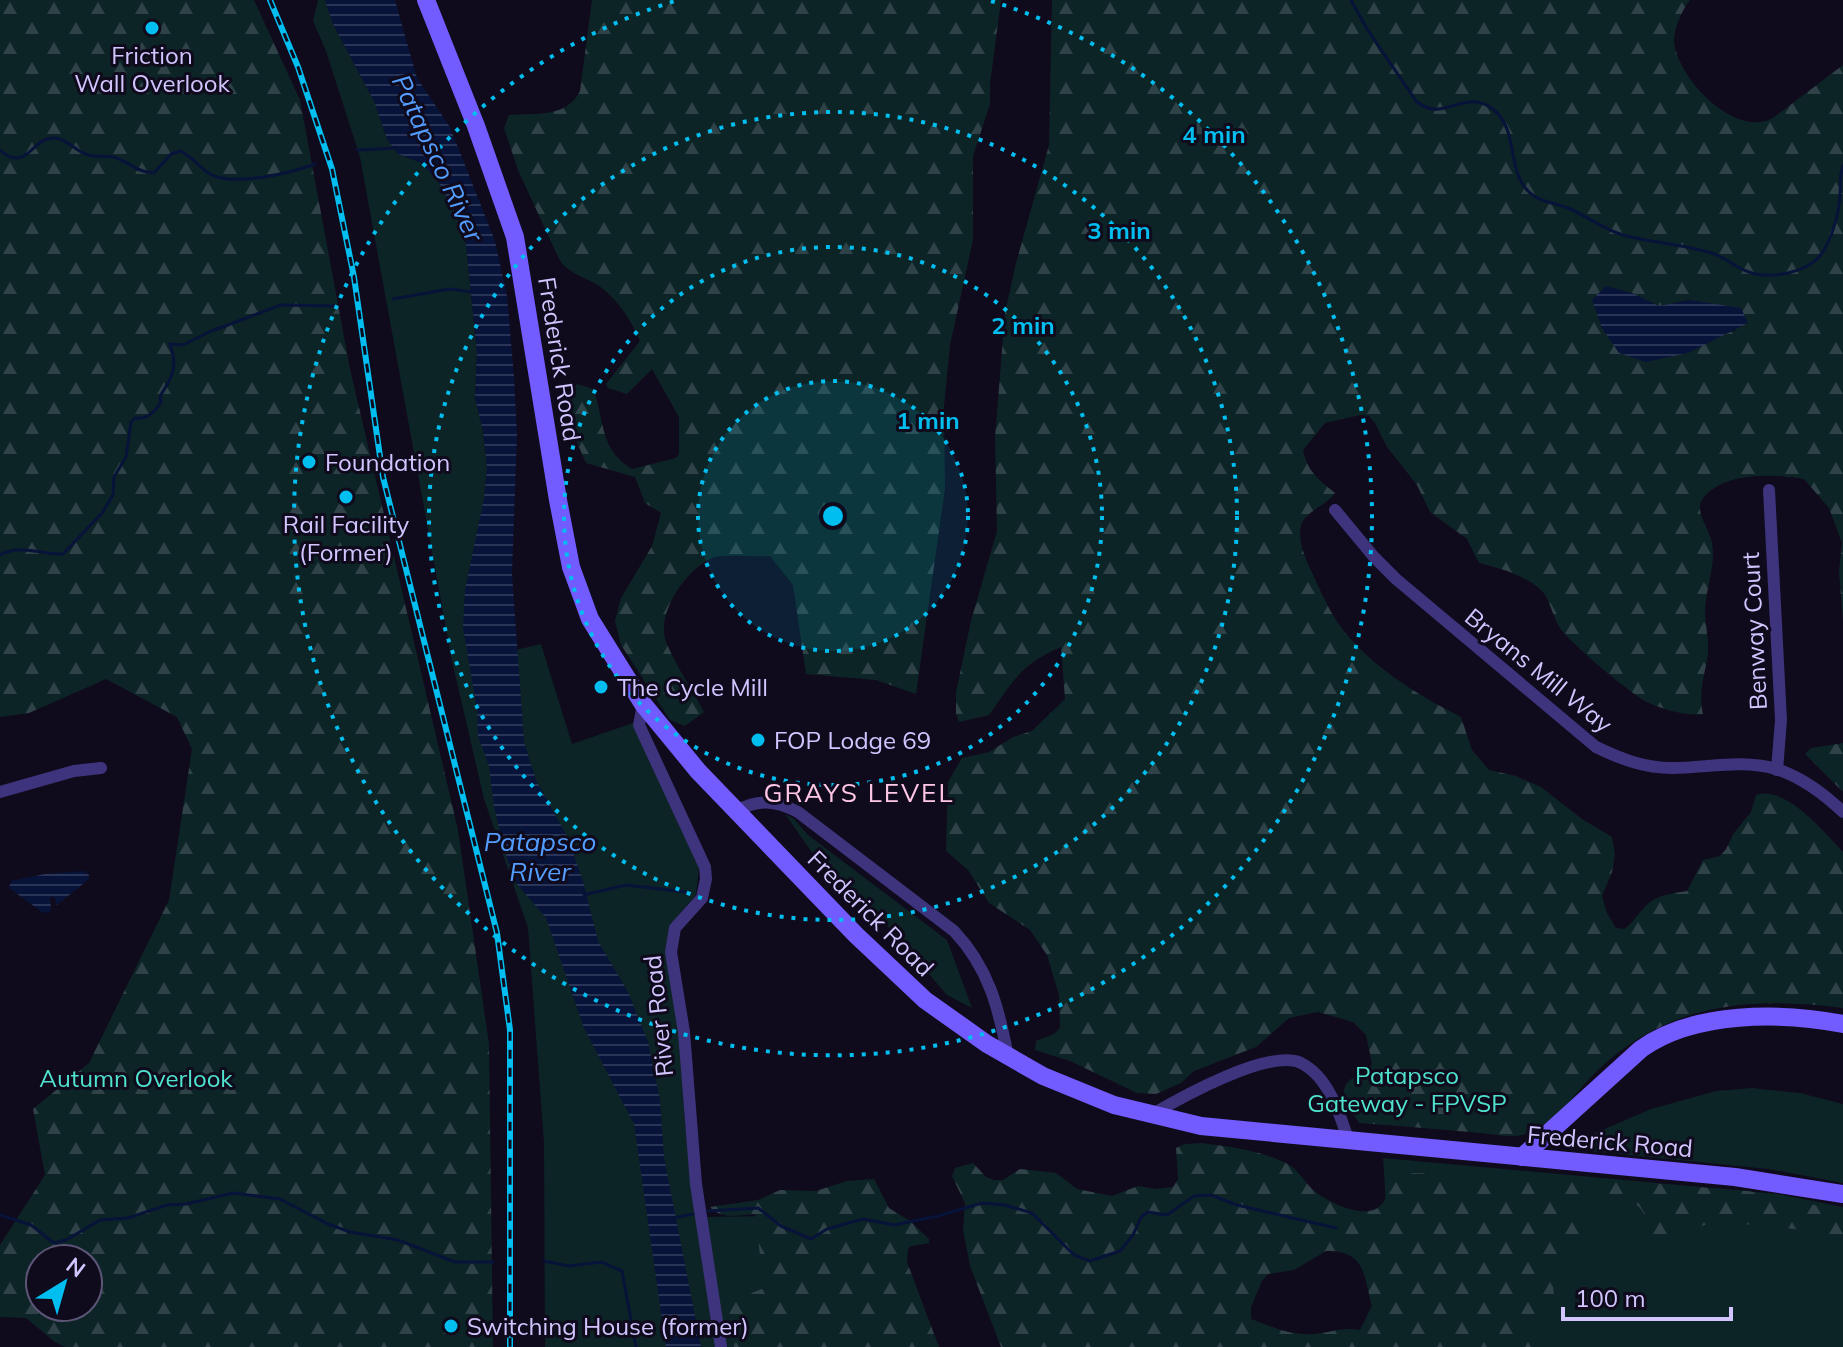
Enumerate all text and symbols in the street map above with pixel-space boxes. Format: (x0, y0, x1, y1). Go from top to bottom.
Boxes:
marker: Friction Wall Overlook (143, 19, 161, 37)
place label: Friction Wall Overlook (74, 40, 231, 98)
water label: Patapsco River (385, 69, 492, 248)
text: 4 min (1182, 119, 1246, 149)
text: 3 min (1087, 215, 1151, 245)
street label: Frederick Road (532, 275, 588, 443)
text: 2 min (991, 310, 1055, 340)
text: 1 min (896, 405, 960, 435)
place label: Foundation (325, 447, 450, 477)
marker: Foundation (300, 453, 318, 471)
marker: Rail Facility (Former) (337, 488, 355, 506)
centre of rings (819, 502, 847, 530)
place label: Rail Facility (Former) (283, 509, 409, 567)
street label: Benway Court (1735, 551, 1773, 711)
street label: Bryans Mill Way (1459, 601, 1619, 739)
place label: The Cycle Mill (617, 672, 768, 702)
marker: The Cycle Mill (592, 678, 610, 696)
place label: FOP Lodge 69 (774, 725, 931, 755)
marker: FOP Lodge 69 (749, 731, 767, 749)
district label: GRAYS LEVEL (763, 776, 955, 809)
water label: Patapsco River (484, 825, 596, 888)
street label: Frederick Road (802, 844, 940, 982)
street label: River Road (637, 954, 679, 1078)
park label: Patapsco Gateway - FPVSP (1307, 1060, 1507, 1118)
park label: Autumn Overlook (39, 1063, 233, 1093)
street label: Frederick Road (1526, 1119, 1694, 1163)
north arrow (24, 1243, 104, 1323)
text: N (61, 1251, 91, 1283)
scale bar (1563, 1271, 1731, 1321)
text: 100 m (1575, 1283, 1646, 1313)
place label: Switching House (former) (467, 1311, 749, 1341)
marker: Switching House (former) (442, 1317, 460, 1335)

